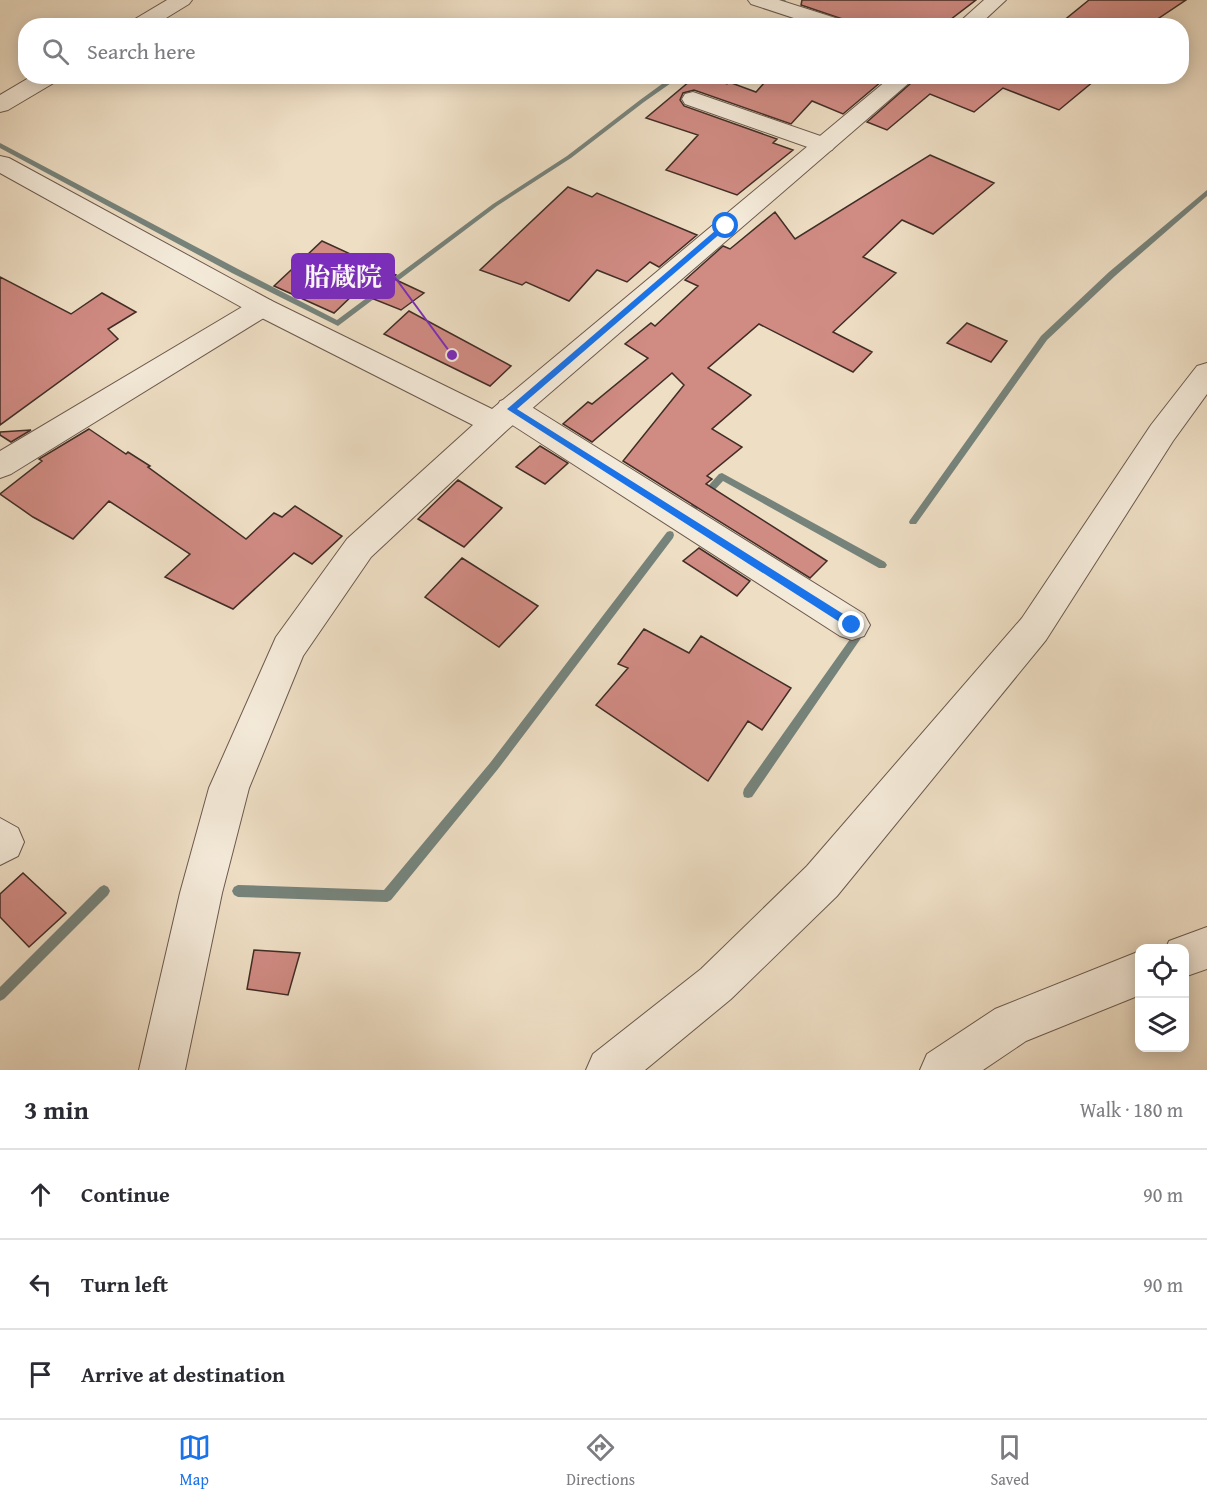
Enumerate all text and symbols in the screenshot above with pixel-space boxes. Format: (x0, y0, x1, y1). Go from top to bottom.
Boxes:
search box (18, 18, 1189, 84)
icon: search (39, 35, 72, 68)
text: Search here (87, 35, 196, 67)
route start (712, 212, 738, 238)
callout: 胎蔵院 (292, 254, 394, 298)
text: 胎蔵院 (304, 257, 382, 296)
route end (838, 611, 864, 637)
map controls (1135, 944, 1189, 1052)
button: locate (1135, 944, 1189, 998)
button: layers (1135, 998, 1189, 1052)
text: 3 min (24, 1090, 89, 1129)
text: Walk · 180 m (1080, 1095, 1183, 1124)
icon: ahead (24, 1178, 57, 1211)
text: Continue (81, 1178, 170, 1210)
text: 90 m (1143, 1180, 1183, 1209)
icon: left (24, 1268, 57, 1301)
text: Turn left (81, 1268, 168, 1300)
text: 90 m (1143, 1270, 1183, 1299)
icon: arrive (24, 1358, 57, 1391)
text: Arrive at destination (81, 1358, 285, 1390)
tab: Map (178, 1431, 211, 1491)
tab: Directions (566, 1431, 635, 1491)
tab: Saved (990, 1431, 1029, 1491)

